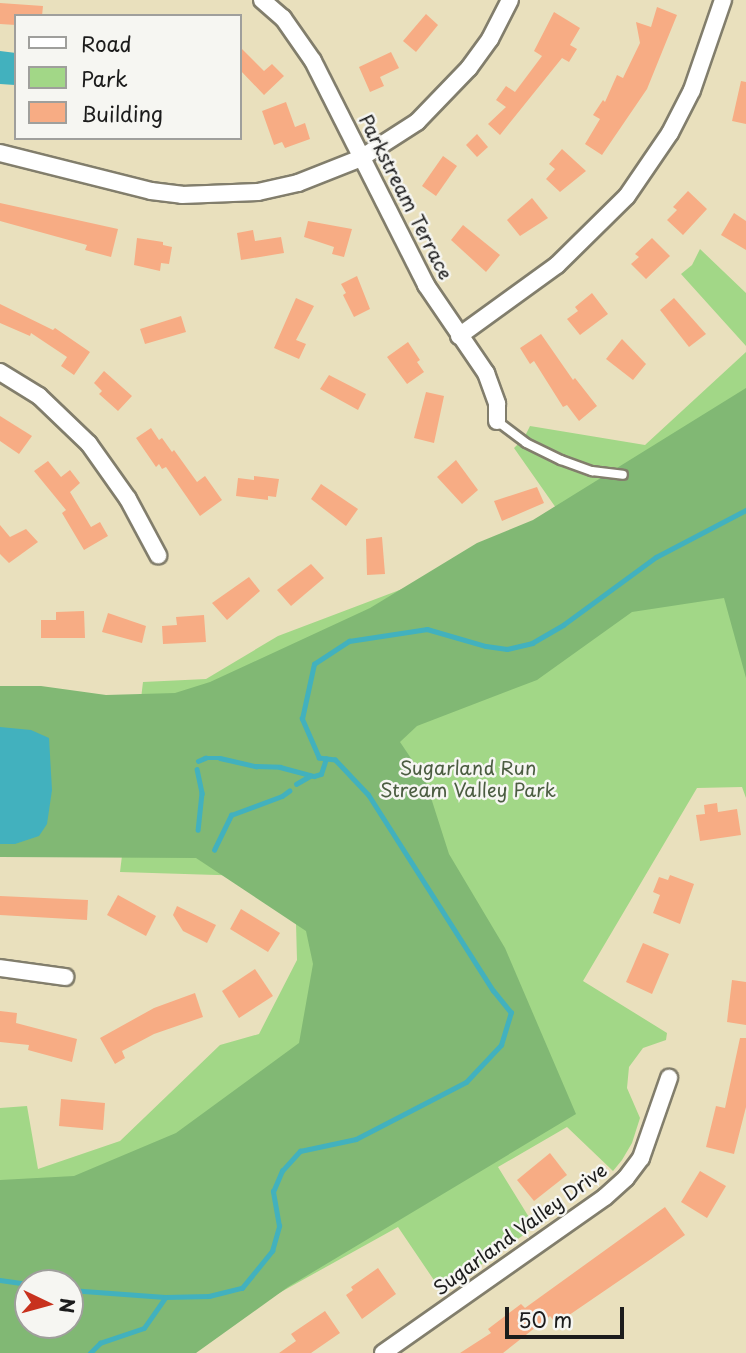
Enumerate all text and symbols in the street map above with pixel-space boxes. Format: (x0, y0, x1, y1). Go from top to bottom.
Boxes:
legend (14, 14, 242, 140)
text: Road (81, 27, 132, 59)
text: Park (81, 62, 128, 94)
text: Building (81, 97, 163, 129)
street label: Parkstream Terrace (355, 111, 457, 283)
park label: Sugarland Run Stream Valley Park (380, 757, 556, 801)
street label: Sugarland Valley Drive (428, 1158, 612, 1300)
north arrow (14, 1269, 84, 1339)
scale bar (508, 1294, 627, 1338)
text: N (53, 1297, 83, 1314)
text: 50 m (518, 1303, 572, 1335)

